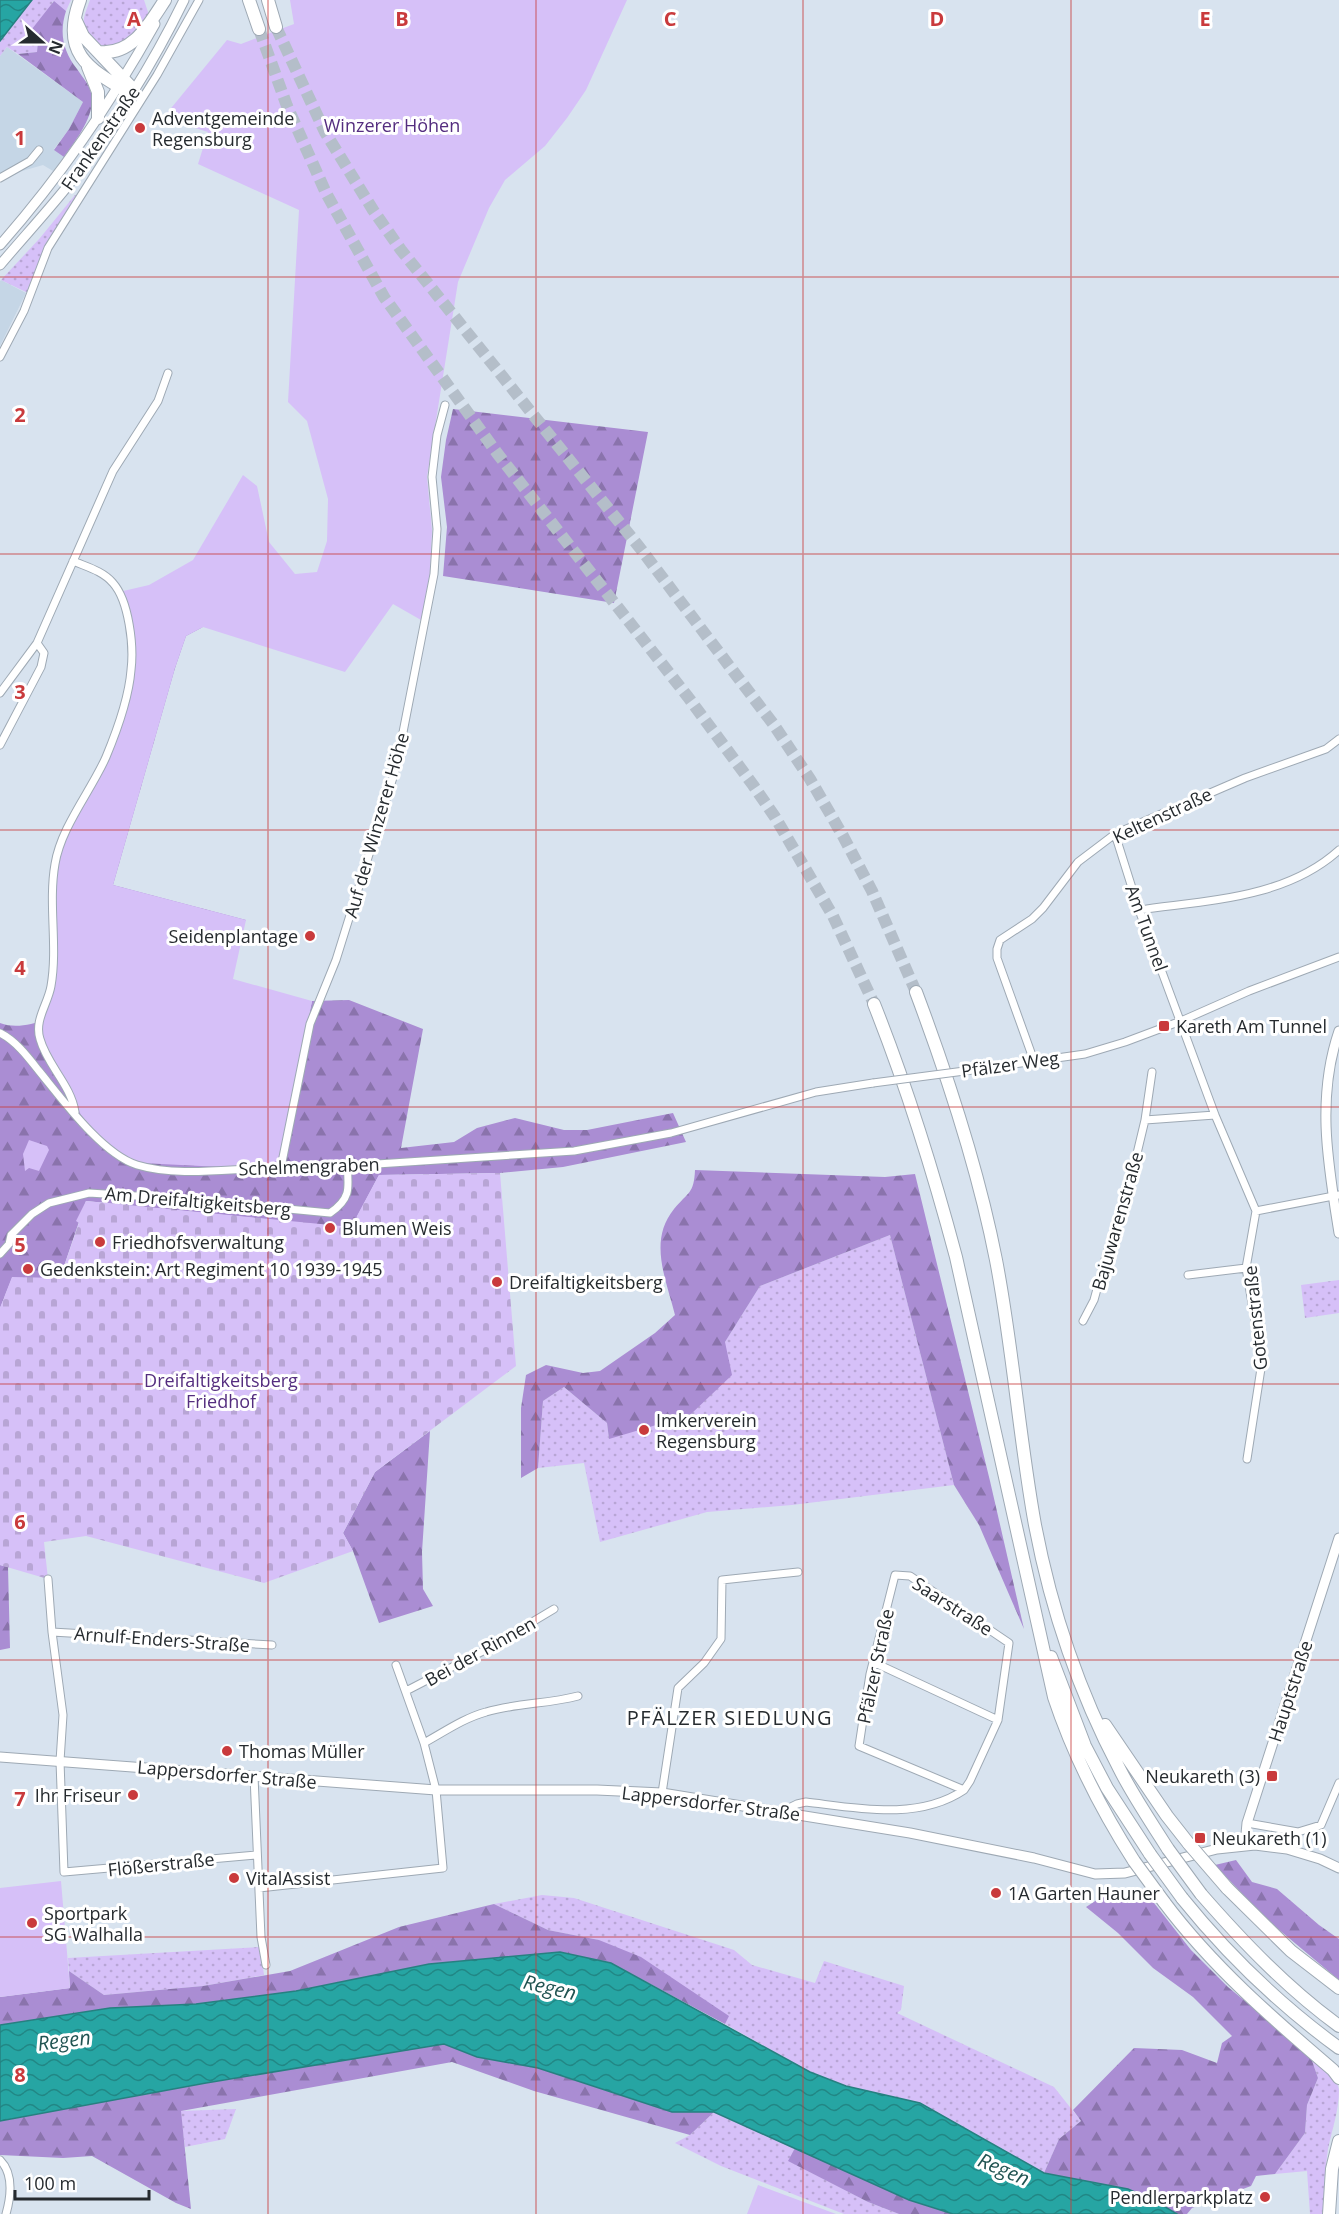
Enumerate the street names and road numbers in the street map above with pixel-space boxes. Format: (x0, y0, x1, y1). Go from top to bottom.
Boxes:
street label: Frankenstraße (55, 81, 145, 195)
street label: Auf der Winzerer Höhe (338, 730, 414, 920)
street label: Keltenstraße (1108, 782, 1216, 848)
street label: Am Tunnel (1120, 881, 1174, 975)
street label: Pfälzer Weg (960, 1045, 1061, 1083)
street label: Bajuwarenstraße (1086, 1149, 1148, 1293)
street label: Schelmengraben (238, 1152, 380, 1180)
street label: Am Dreifaltigkeitsberg (104, 1181, 292, 1221)
street label: Gotenstraße (1238, 1264, 1272, 1372)
street label: Saarstraße (908, 1571, 998, 1641)
street label: Pfälzer Straße (851, 1606, 899, 1726)
street label: Bei der Rinnen (420, 1611, 540, 1691)
street label: Arnulf-Enders-Straße (73, 1621, 251, 1657)
street label: Hauptstraße (1262, 1637, 1318, 1745)
street label: Lappersdorfer Straße (136, 1754, 318, 1794)
street label: Lappersdorfer Straße (620, 1780, 802, 1826)
street label: Flößerstraße (107, 1846, 215, 1882)

